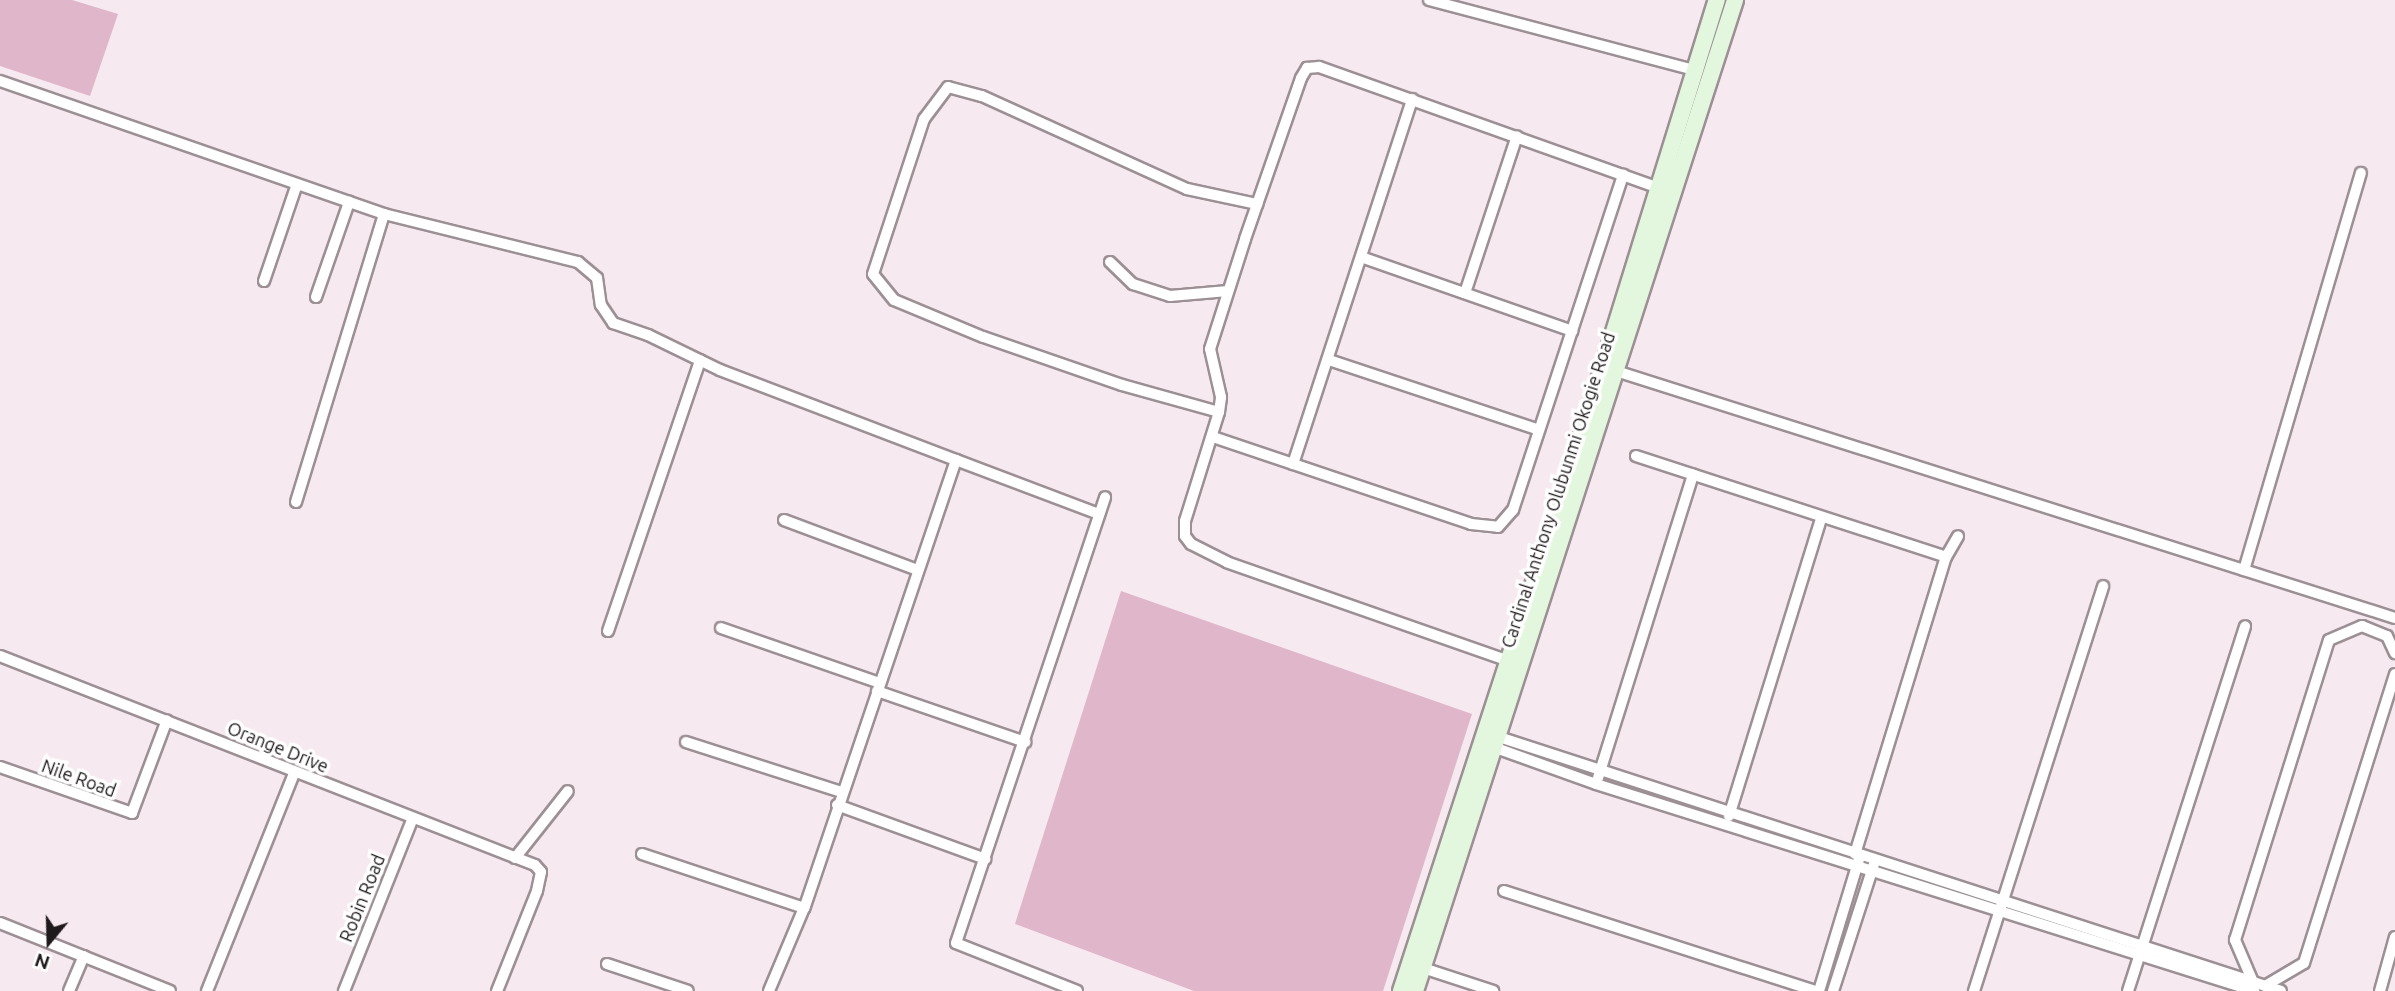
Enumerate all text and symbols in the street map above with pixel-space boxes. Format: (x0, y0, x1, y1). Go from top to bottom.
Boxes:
street label: Cardinal Anthony Olubunmi Okogie Road (1497, 329, 1619, 651)
street label: Orange Drive (224, 717, 332, 777)
street label: Nile Road (39, 755, 119, 801)
street label: Robin Road (335, 851, 389, 945)
north arrow (14, 907, 84, 977)
text: N (32, 949, 52, 975)

